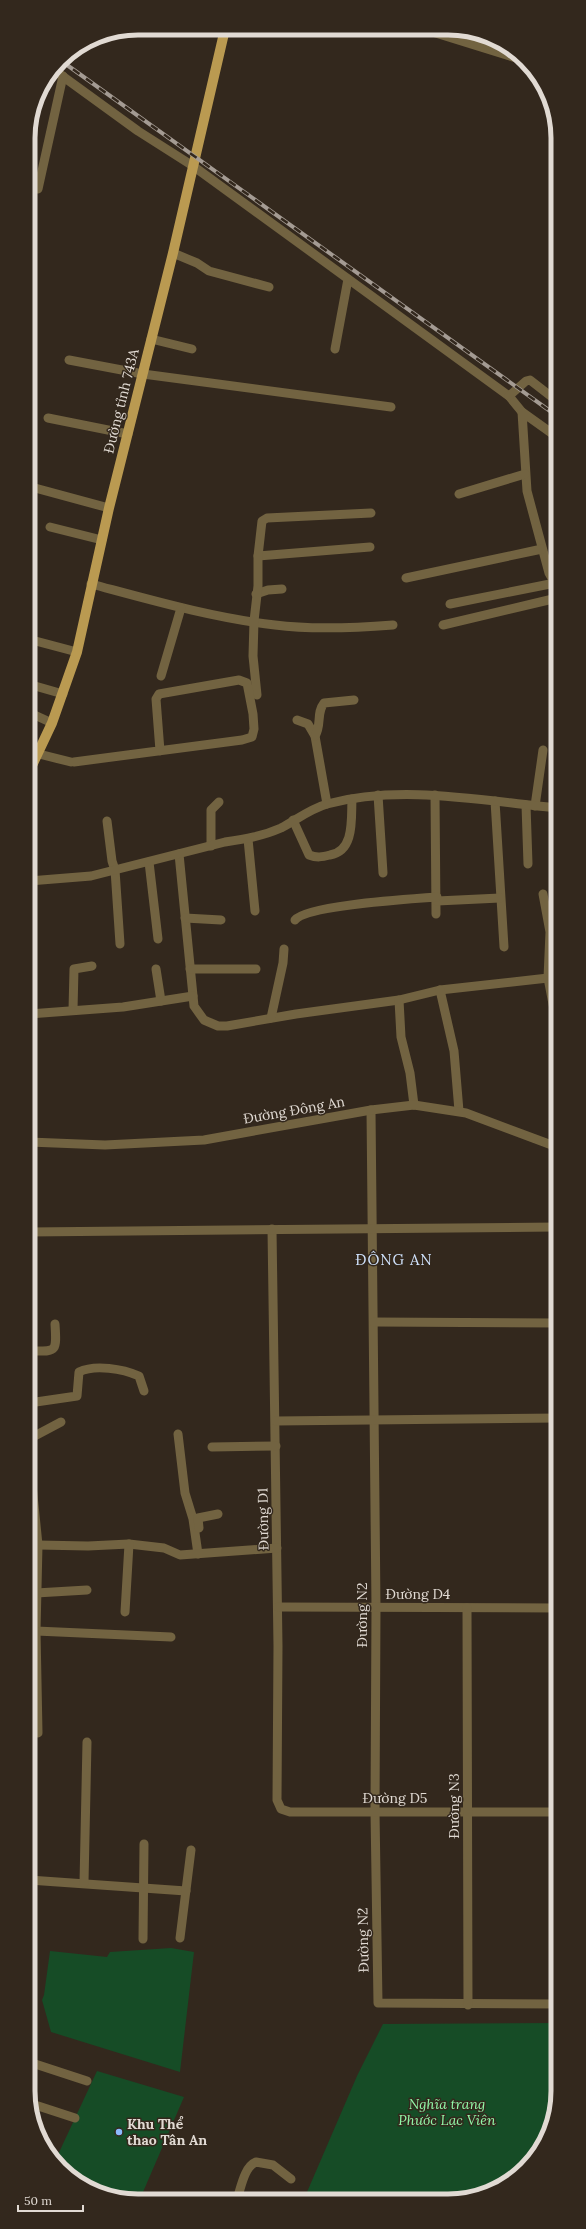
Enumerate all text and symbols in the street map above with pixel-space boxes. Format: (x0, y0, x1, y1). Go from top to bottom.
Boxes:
street label: Đường tỉnh 743A (99, 347, 143, 455)
street label: Đường Đông An (242, 1092, 347, 1128)
district label: ĐÔNG AN (355, 1250, 433, 1269)
street label: Đường D1 (253, 1488, 273, 1550)
street label: Đường N2 (353, 1582, 371, 1648)
street label: Đường D4 (386, 1585, 451, 1603)
street label: Đường N3 (445, 1773, 463, 1839)
street label: Đường D5 (363, 1789, 427, 1807)
street label: Đường N2 (353, 1907, 373, 1973)
park label: Nghĩa trang Phước Lạc Viên (398, 2095, 496, 2129)
place label: Khu Thể thao Tân An (127, 2115, 207, 2149)
marker: Khu Thể thao Tân An (114, 2127, 124, 2137)
scale bar (18, 2187, 83, 2213)
text: 50 m (24, 2193, 52, 2208)

